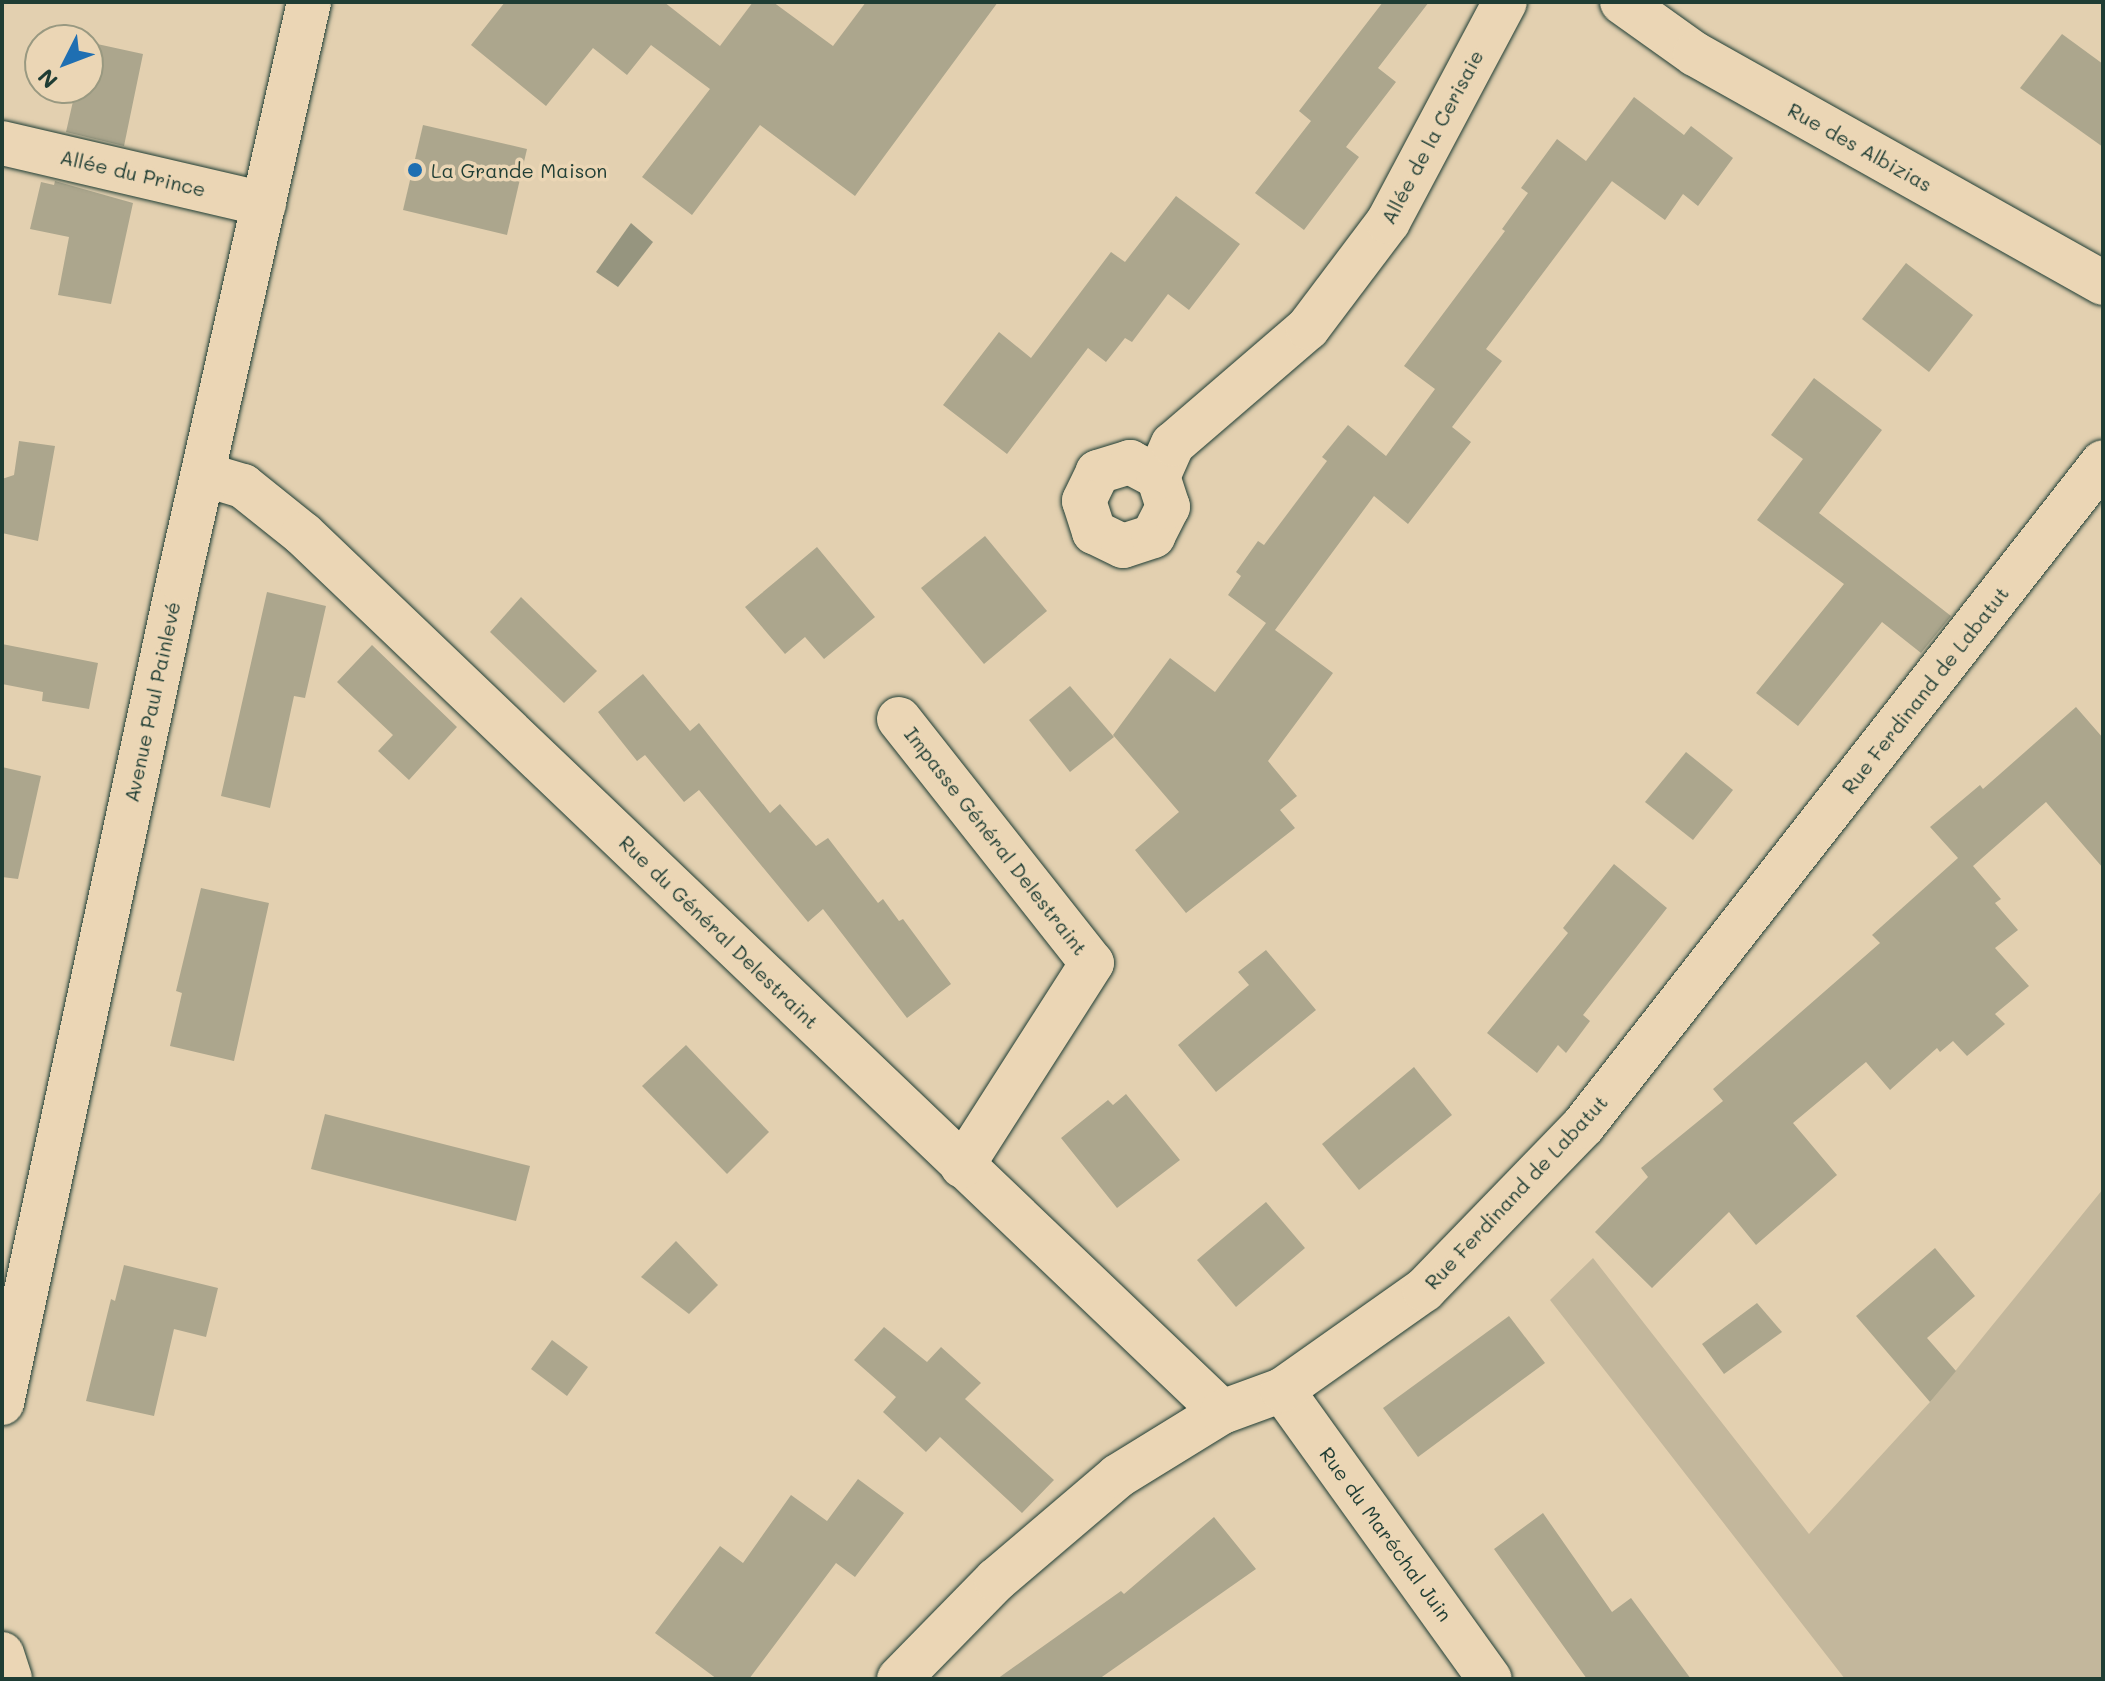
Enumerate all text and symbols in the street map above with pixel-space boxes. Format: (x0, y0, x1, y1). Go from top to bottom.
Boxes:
north arrow (24, 24, 104, 104)
street label: Allée de la Cerisaie (1376, 46, 1488, 228)
text: N (31, 63, 64, 95)
street label: Rue des Albizias (1784, 98, 1936, 196)
street label: Allée du Prince (58, 145, 208, 201)
place label: La Grande Maison (431, 158, 607, 182)
marker: La Grande Maison (406, 161, 424, 179)
street label: Rue Ferdinand de Labatut (1836, 581, 2014, 799)
street label: Avenue Paul Painlevé (119, 600, 185, 804)
street label: Impasse Général Delestraint (899, 722, 1093, 960)
street label: Rue du Général Delestraint (614, 830, 824, 1034)
street label: Rue Ferdinand de Labatut (1420, 1090, 1612, 1294)
street label: Rue du Maréchal Juin (1315, 1442, 1457, 1626)

